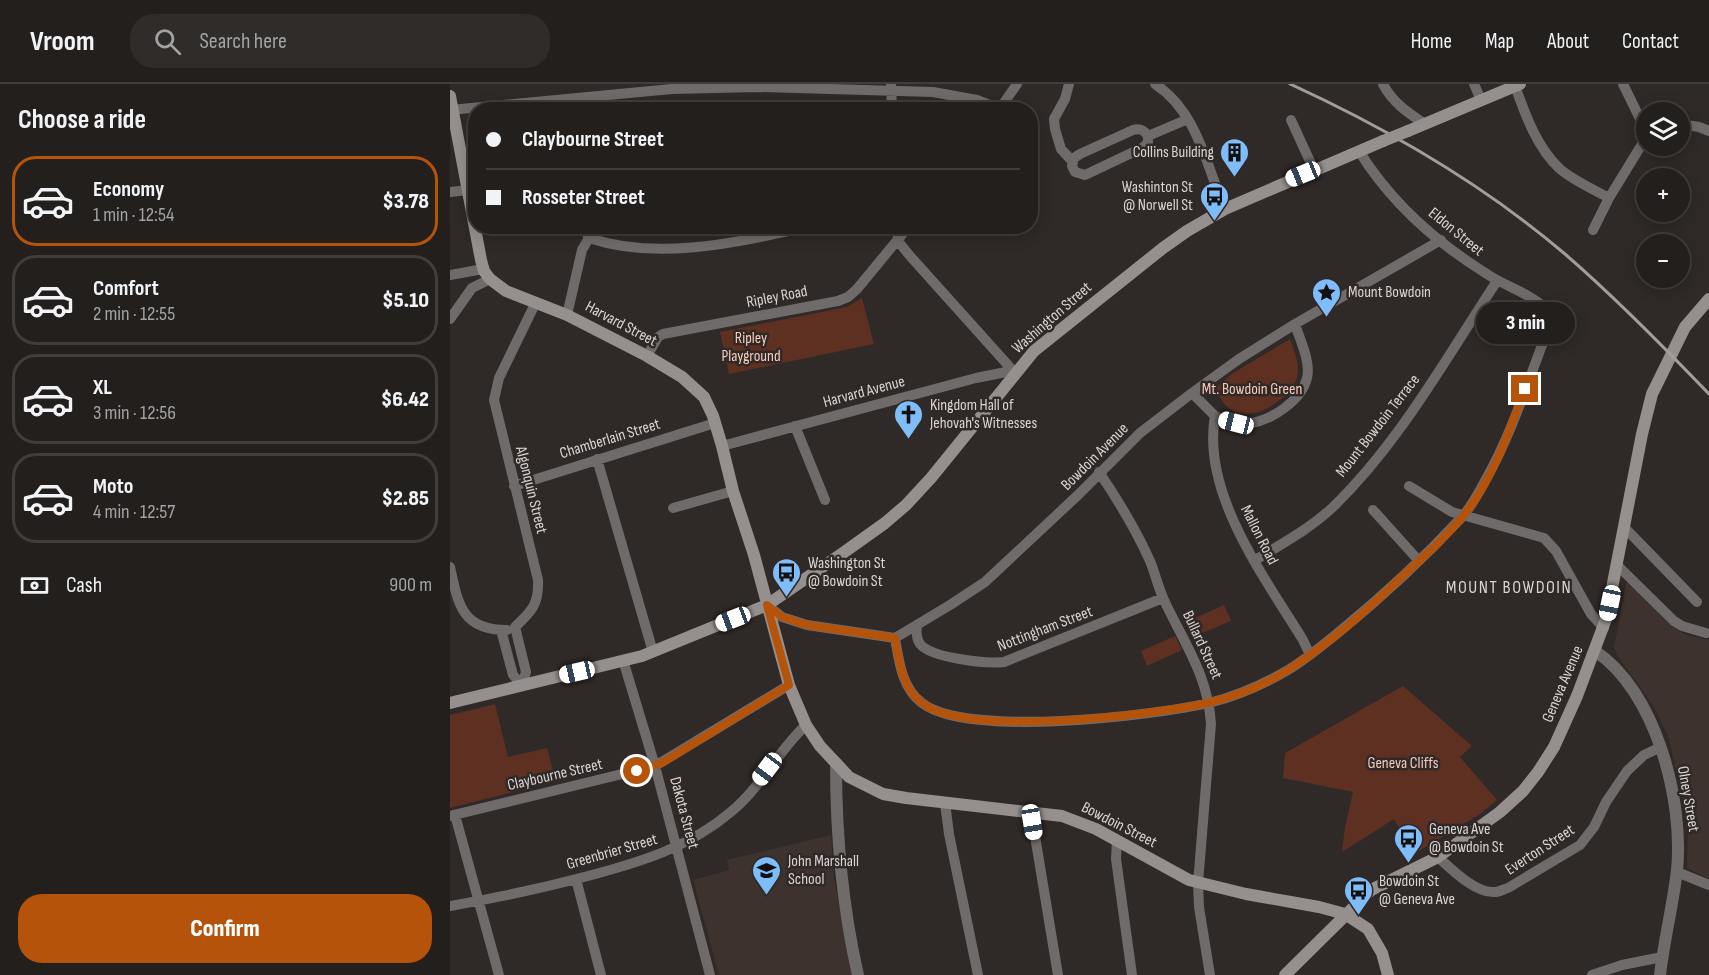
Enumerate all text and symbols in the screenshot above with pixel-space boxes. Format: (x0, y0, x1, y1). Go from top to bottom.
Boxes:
search box (130, 14, 550, 68)
text: Vroom (30, 25, 94, 58)
icon: search (151, 25, 184, 58)
text: Search here (199, 28, 287, 55)
text: Home (1411, 29, 1452, 54)
text: Map (1485, 29, 1514, 54)
text: About (1547, 29, 1589, 54)
text: Contact (1622, 29, 1679, 54)
map controls (1636, 102, 1690, 288)
button: layers (1636, 102, 1690, 156)
text: Choose a ride (18, 104, 146, 136)
text: Claybourne Street (522, 126, 664, 153)
building icon: Collins Building (1219, 136, 1251, 178)
place label: Collins Building (1133, 143, 1214, 162)
car (1283, 159, 1323, 189)
button: + (1636, 168, 1690, 222)
icon: car (21, 174, 75, 228)
text: Economy (93, 176, 164, 203)
place label: Washinton St @ Norwell St (1122, 178, 1193, 215)
bus stop icon: Washinton St @ Norwell St (1198, 180, 1230, 222)
text: Rosseter Street (522, 184, 645, 211)
text: $3.78 (382, 188, 429, 215)
text: 1 min · 12:54 (93, 203, 174, 227)
street label: Eldon Street (1424, 204, 1488, 260)
button: − (1636, 234, 1690, 288)
icon: car (21, 273, 75, 327)
text: Comfort (93, 275, 159, 302)
place icon: Mount Bowdoin (1311, 276, 1343, 318)
street label: Washington Street (1008, 278, 1096, 358)
street label: Ripley Road (745, 282, 809, 312)
place label: Mount Bowdoin (1348, 283, 1431, 302)
text: $5.10 (382, 287, 429, 314)
street label: Harvard Street (582, 297, 660, 351)
text: 2 min · 12:55 (93, 302, 175, 326)
callout: 3 min (1476, 302, 1574, 344)
text: 3 min (1506, 311, 1545, 335)
park label: Ripley Playground (721, 329, 781, 366)
street label: Mount Bowdoin Terrace (1332, 371, 1424, 481)
icon: car (21, 372, 75, 426)
street label: Harvard Avenue (821, 372, 907, 412)
text: XL (93, 374, 112, 401)
route end (1511, 375, 1538, 402)
park label: Mt. Bowdoin Green (1202, 380, 1302, 399)
text: $6.42 (381, 386, 429, 413)
place label: Kingdom Hall of Jehovah's Witnesses (929, 396, 1038, 433)
church icon: Kingdom Hall of Jehovah's Witnesses (893, 398, 925, 440)
text: 3 min · 12:56 (93, 401, 176, 425)
car (1216, 410, 1256, 436)
street label: Chamberlain Street (558, 415, 663, 463)
street label: Bowdoin Avenue (1057, 419, 1133, 495)
street label: Algonquin Street (511, 443, 551, 536)
icon: car (21, 471, 75, 525)
text: Moto (93, 473, 133, 500)
text: $2.85 (382, 485, 429, 512)
text: 4 min · 12:57 (93, 500, 175, 524)
street label: Mallon Road (1236, 502, 1282, 568)
place label: Washington St @ Bowdoin St (808, 554, 886, 591)
bus stop icon: Washington St @ Bowdoin St (771, 556, 803, 598)
icon: cash (18, 569, 51, 602)
text: Cash (66, 572, 102, 599)
text: 900 m (389, 573, 432, 597)
district label: MOUNT BOWDOIN (1446, 577, 1572, 598)
car (1597, 584, 1623, 622)
street label: Nottingham Street (995, 602, 1095, 656)
car (713, 604, 753, 634)
street label: Bullard Street (1178, 608, 1226, 682)
street label: Geneva Avenue (1538, 643, 1588, 725)
car (557, 659, 597, 685)
car (749, 749, 785, 789)
park label: Geneva Cliffs (1367, 754, 1439, 773)
street label: Claybourne Street (506, 755, 605, 795)
route start (623, 757, 650, 784)
street label: Olney Street (1673, 765, 1703, 834)
street label: Dakota Street (665, 775, 703, 851)
street label: Bowdoin Street (1078, 798, 1160, 852)
car (1020, 803, 1044, 841)
place label: Geneva Ave @ Bowdoin St (1429, 820, 1504, 857)
street label: Everton Street (1502, 821, 1578, 879)
bus stop icon: Geneva Ave @ Bowdoin St (1392, 822, 1424, 864)
street label: Greenbrier Street (564, 830, 660, 874)
place label: John Marshall School (787, 852, 859, 889)
school or university icon: John Marshall School (751, 854, 783, 896)
place label: Bowdoin St @ Geneva Ave (1379, 872, 1455, 909)
bus stop icon: Bowdoin St @ Geneva Ave (1342, 874, 1374, 916)
button: Confirm (18, 894, 432, 963)

